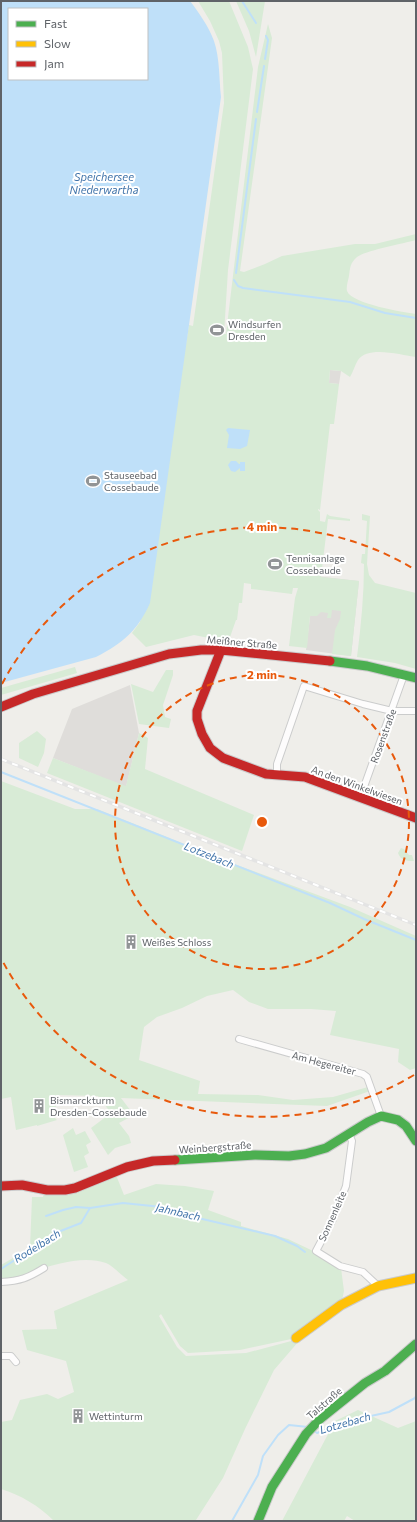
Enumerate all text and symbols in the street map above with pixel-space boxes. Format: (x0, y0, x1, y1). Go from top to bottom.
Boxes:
legend (8, 8, 148, 80)
text: Fast (44, 16, 67, 30)
text: Slow (44, 36, 71, 50)
text: Jam (44, 56, 64, 71)
water label: Speichersee Niederwartha (70, 170, 139, 196)
place label: Windsurfen Dresden (228, 318, 281, 342)
sports icon: Windsurfen Dresden (209, 322, 225, 338)
place label: Stauseebad Cossebaude (104, 469, 159, 493)
sports icon: Stauseebad Cossebaude (85, 473, 101, 489)
text: 4 min (247, 519, 277, 533)
place label: Tennisanlage Cossebaude (286, 552, 345, 576)
sports icon: Tennisanlage Cossebaude (267, 556, 283, 572)
street label: Meißner Straße (206, 633, 278, 651)
text: 2 min (247, 667, 277, 681)
street label: Rosenstraße (368, 707, 398, 765)
street label: An den Winkelwiesen (310, 763, 404, 807)
centre of rings (255, 815, 269, 829)
water label: Lotzebach (182, 839, 236, 870)
building icon: Weißes Schloss (123, 934, 139, 950)
place label: Weißes Schloss (142, 936, 212, 948)
street label: Am Hegereiter (291, 1049, 357, 1077)
place label: Bismarckturm Dresden-Cossebaude (50, 1094, 147, 1118)
building icon: Bismarckturm Dresden-Cossebaude (31, 1098, 47, 1114)
street label: Weinbergstraße (178, 1138, 252, 1156)
street label: Sonnenleite (316, 1189, 348, 1243)
water label: Jahnbach (153, 1200, 202, 1224)
water label: Rodelbach (11, 1226, 62, 1265)
street label: Talstraße (304, 1385, 344, 1421)
building icon: Wettinturm (70, 1408, 86, 1424)
water label: Lotzebach (318, 1409, 372, 1436)
place label: Wettinturm (89, 1410, 143, 1422)

